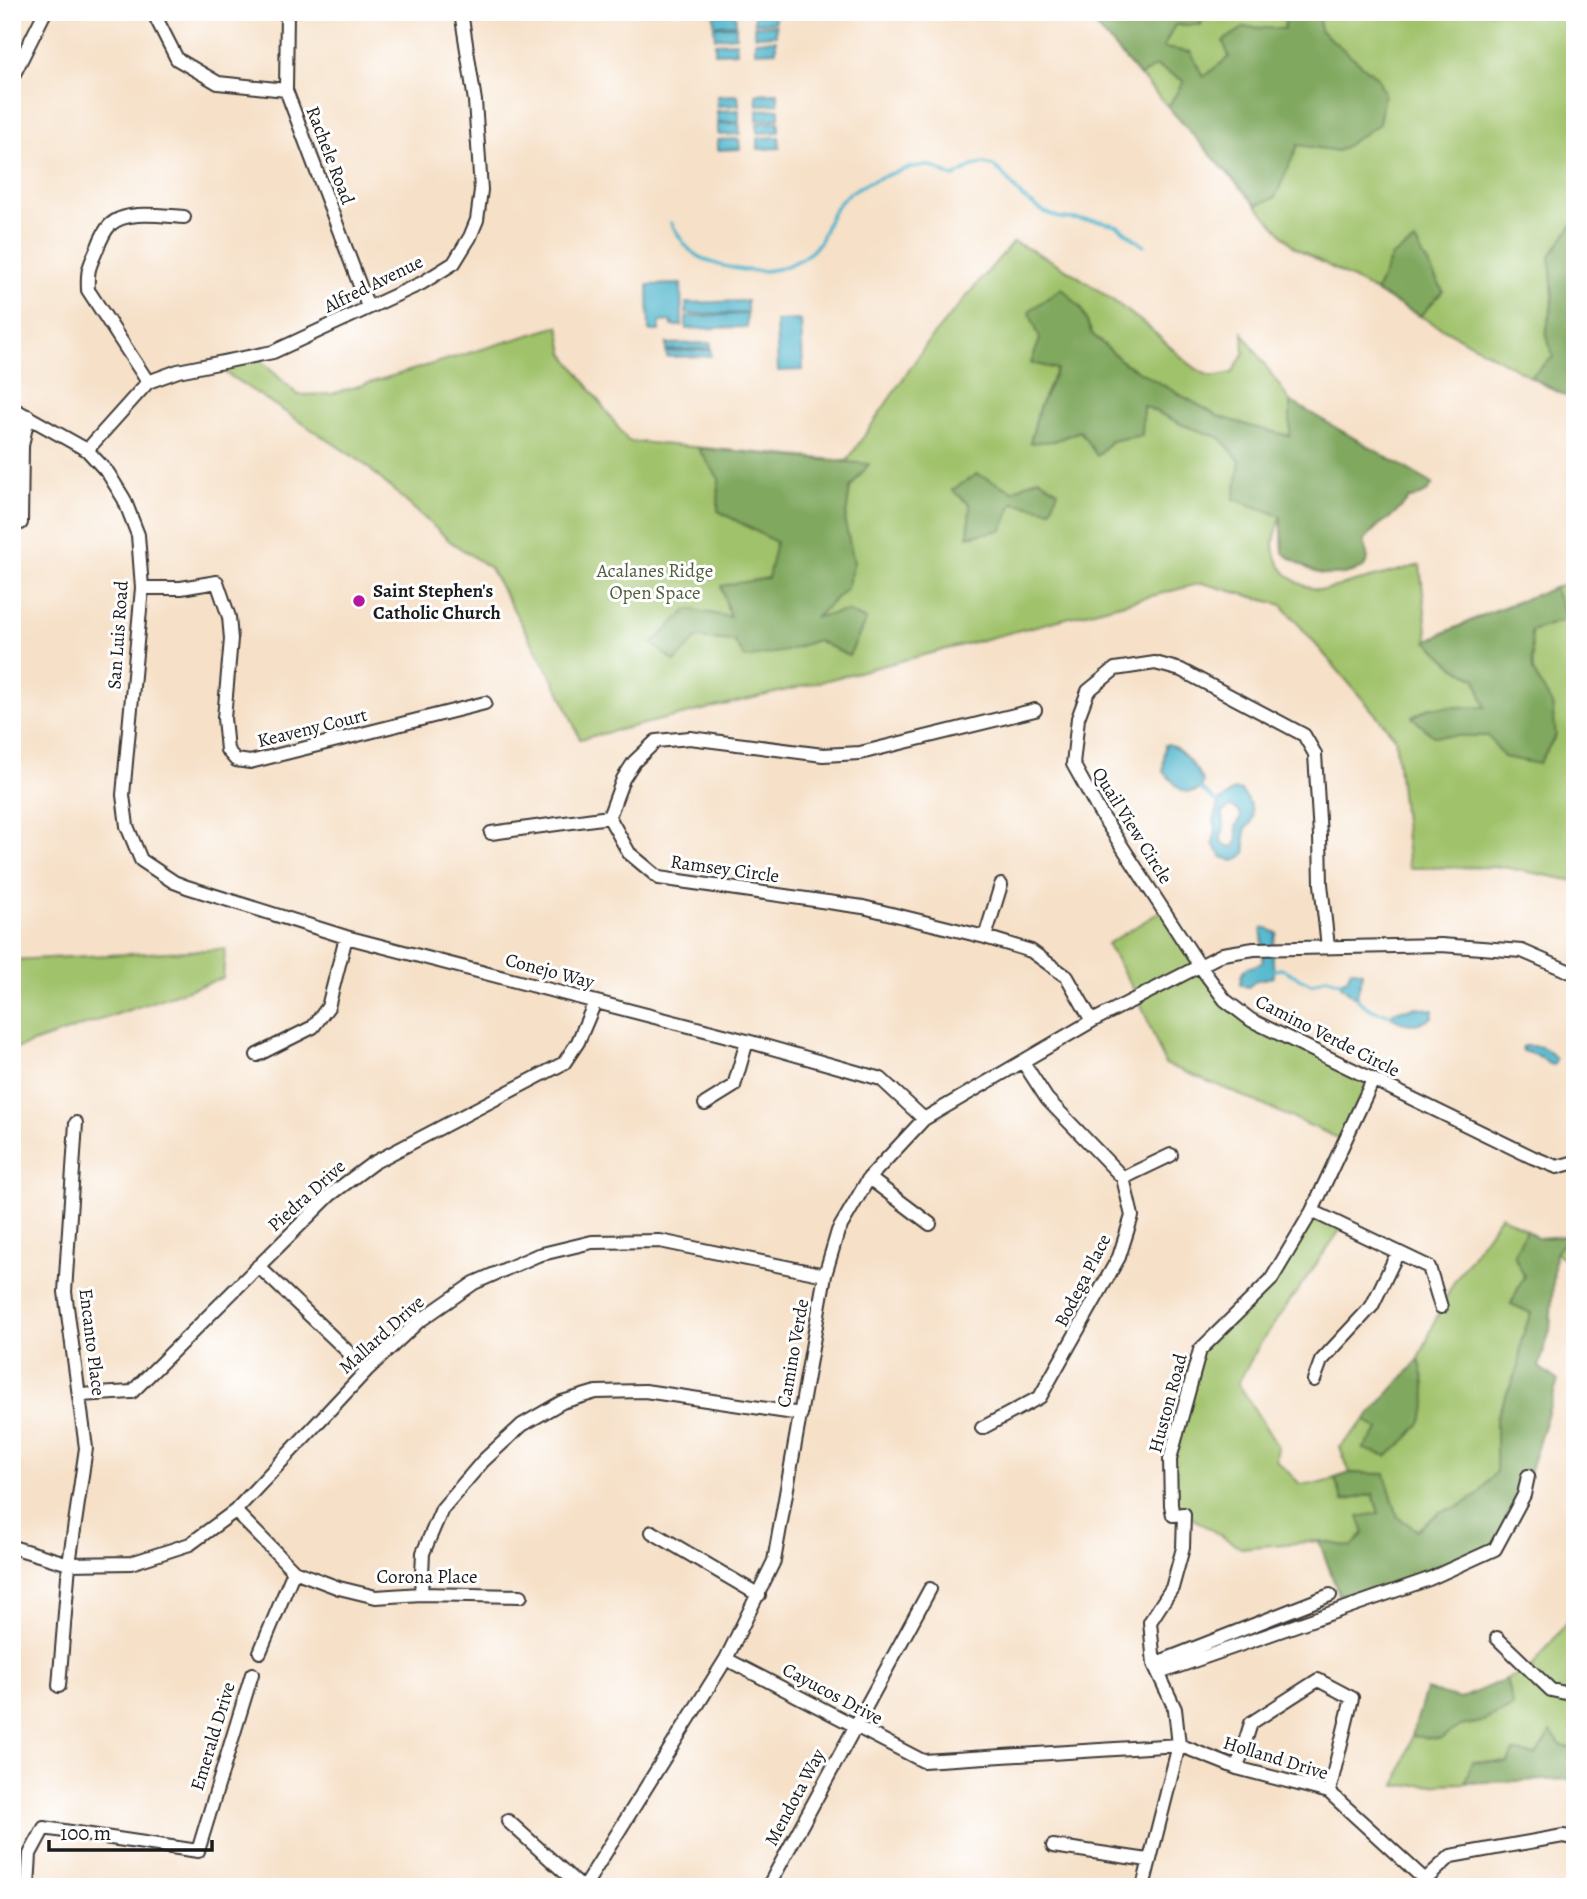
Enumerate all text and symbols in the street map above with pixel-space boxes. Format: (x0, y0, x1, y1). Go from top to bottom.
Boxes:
street label: Rachele Road (299, 102, 361, 209)
street label: Alfred Avenue (318, 249, 428, 320)
park label: Acalanes Ridge Open Space (596, 558, 713, 606)
place label: Saint Stephen's Catholic Church (373, 578, 501, 626)
street label: San Luis Road (101, 579, 135, 690)
marker: Saint Stephen's Catholic Church (351, 593, 367, 609)
street label: Keaveny Court (255, 702, 370, 754)
street label: Quail View Circle (1086, 762, 1178, 889)
street label: Ramsey Circle (669, 849, 781, 889)
street label: Conejo Way (502, 947, 598, 995)
street label: Camino Verde Circle (1251, 988, 1404, 1084)
street label: Piedra Drive (262, 1154, 351, 1238)
street label: Bodega Place (1048, 1229, 1117, 1331)
street label: Encanto Place (73, 1287, 111, 1397)
street label: Mallard Drive (333, 1289, 430, 1380)
street label: Camino Verde (771, 1297, 815, 1410)
street label: Huston Road (1142, 1350, 1194, 1456)
street label: Corona Place (377, 1564, 477, 1590)
street label: Cayucos Drive (778, 1656, 887, 1731)
street label: Emerald Drive (184, 1679, 242, 1794)
street label: Holland Drive (1220, 1730, 1331, 1786)
street label: Mendota Way (758, 1744, 832, 1851)
scale bar (49, 1808, 212, 1852)
text: 100 m (60, 1819, 111, 1847)

